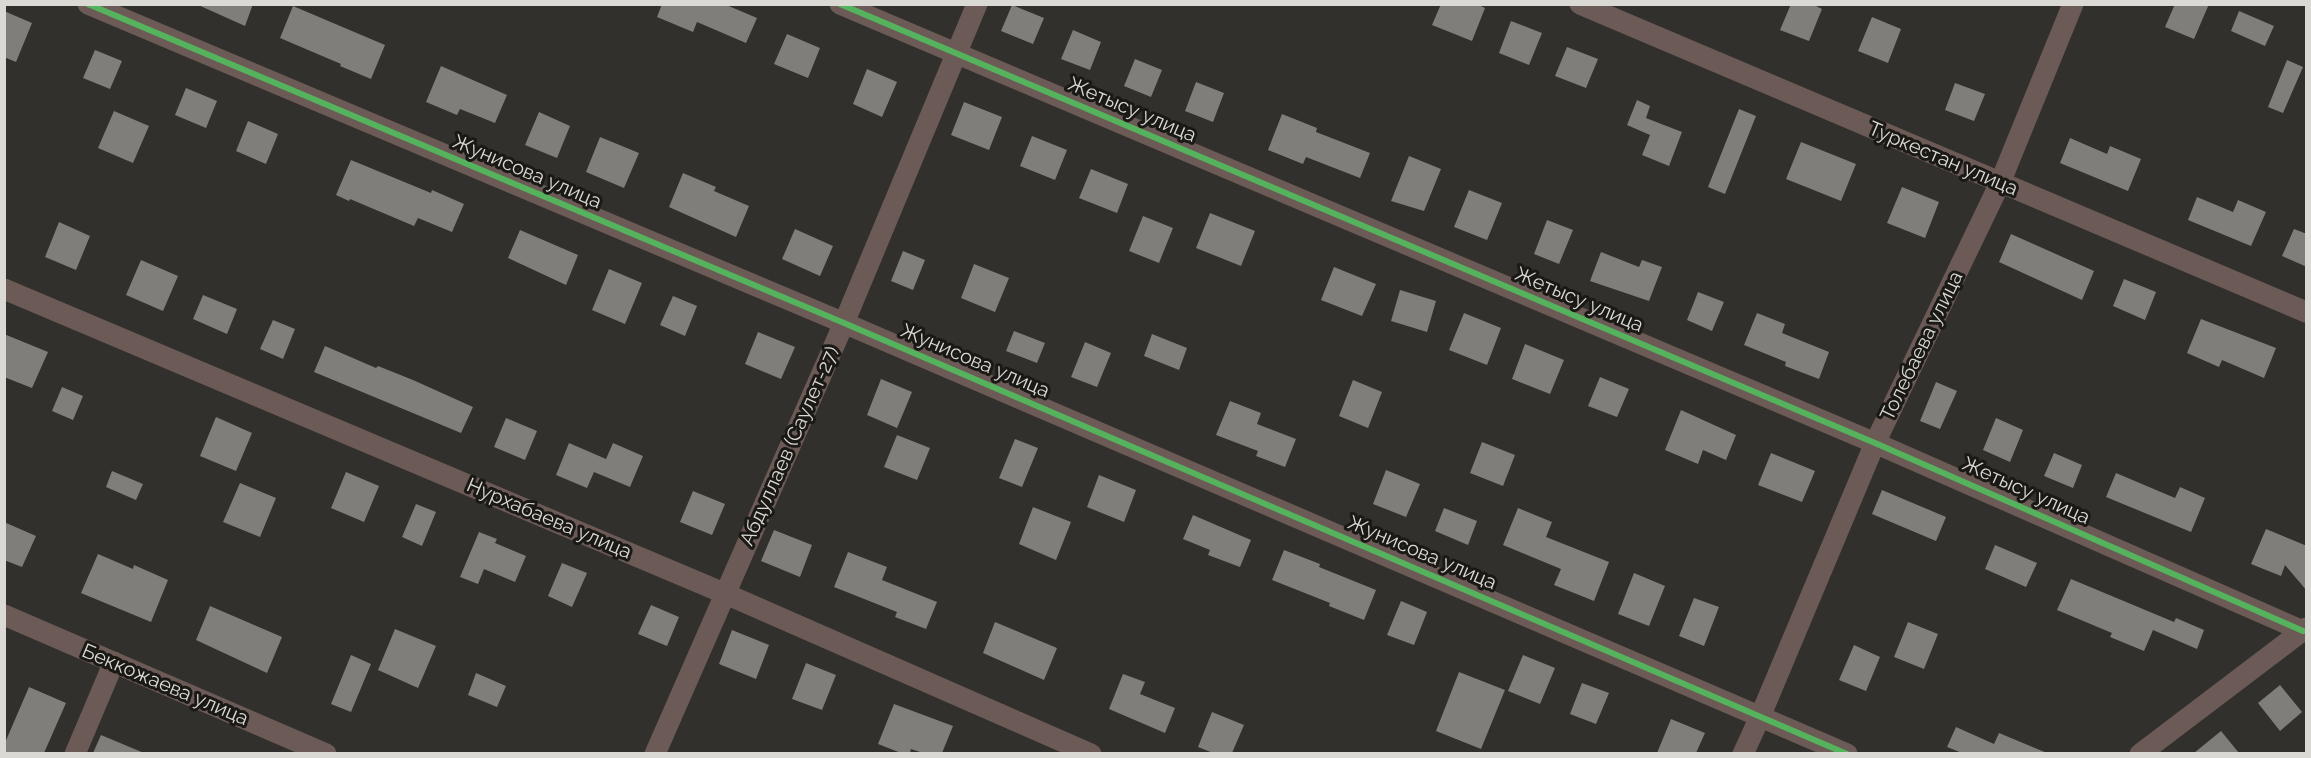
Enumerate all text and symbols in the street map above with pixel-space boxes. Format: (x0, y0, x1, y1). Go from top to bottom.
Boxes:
street label: Жетысу улица (1064, 72, 1200, 148)
street label: Туркестан улица (1865, 117, 2021, 201)
street label: Жунисова улица (449, 130, 605, 214)
street label: Жетысу улица (1511, 262, 1647, 338)
street label: Толебаева улица (1875, 267, 1969, 425)
street label: Жунисова улица (897, 319, 1053, 403)
street label: Абдуллаев (Саулет-27) (735, 343, 845, 549)
street label: Жетысу улица (1958, 452, 2094, 530)
street label: Нурхабаева улица (463, 473, 635, 565)
street label: Жунисова улица (1344, 511, 1500, 595)
street label: Беккожаева улица (78, 639, 252, 731)

